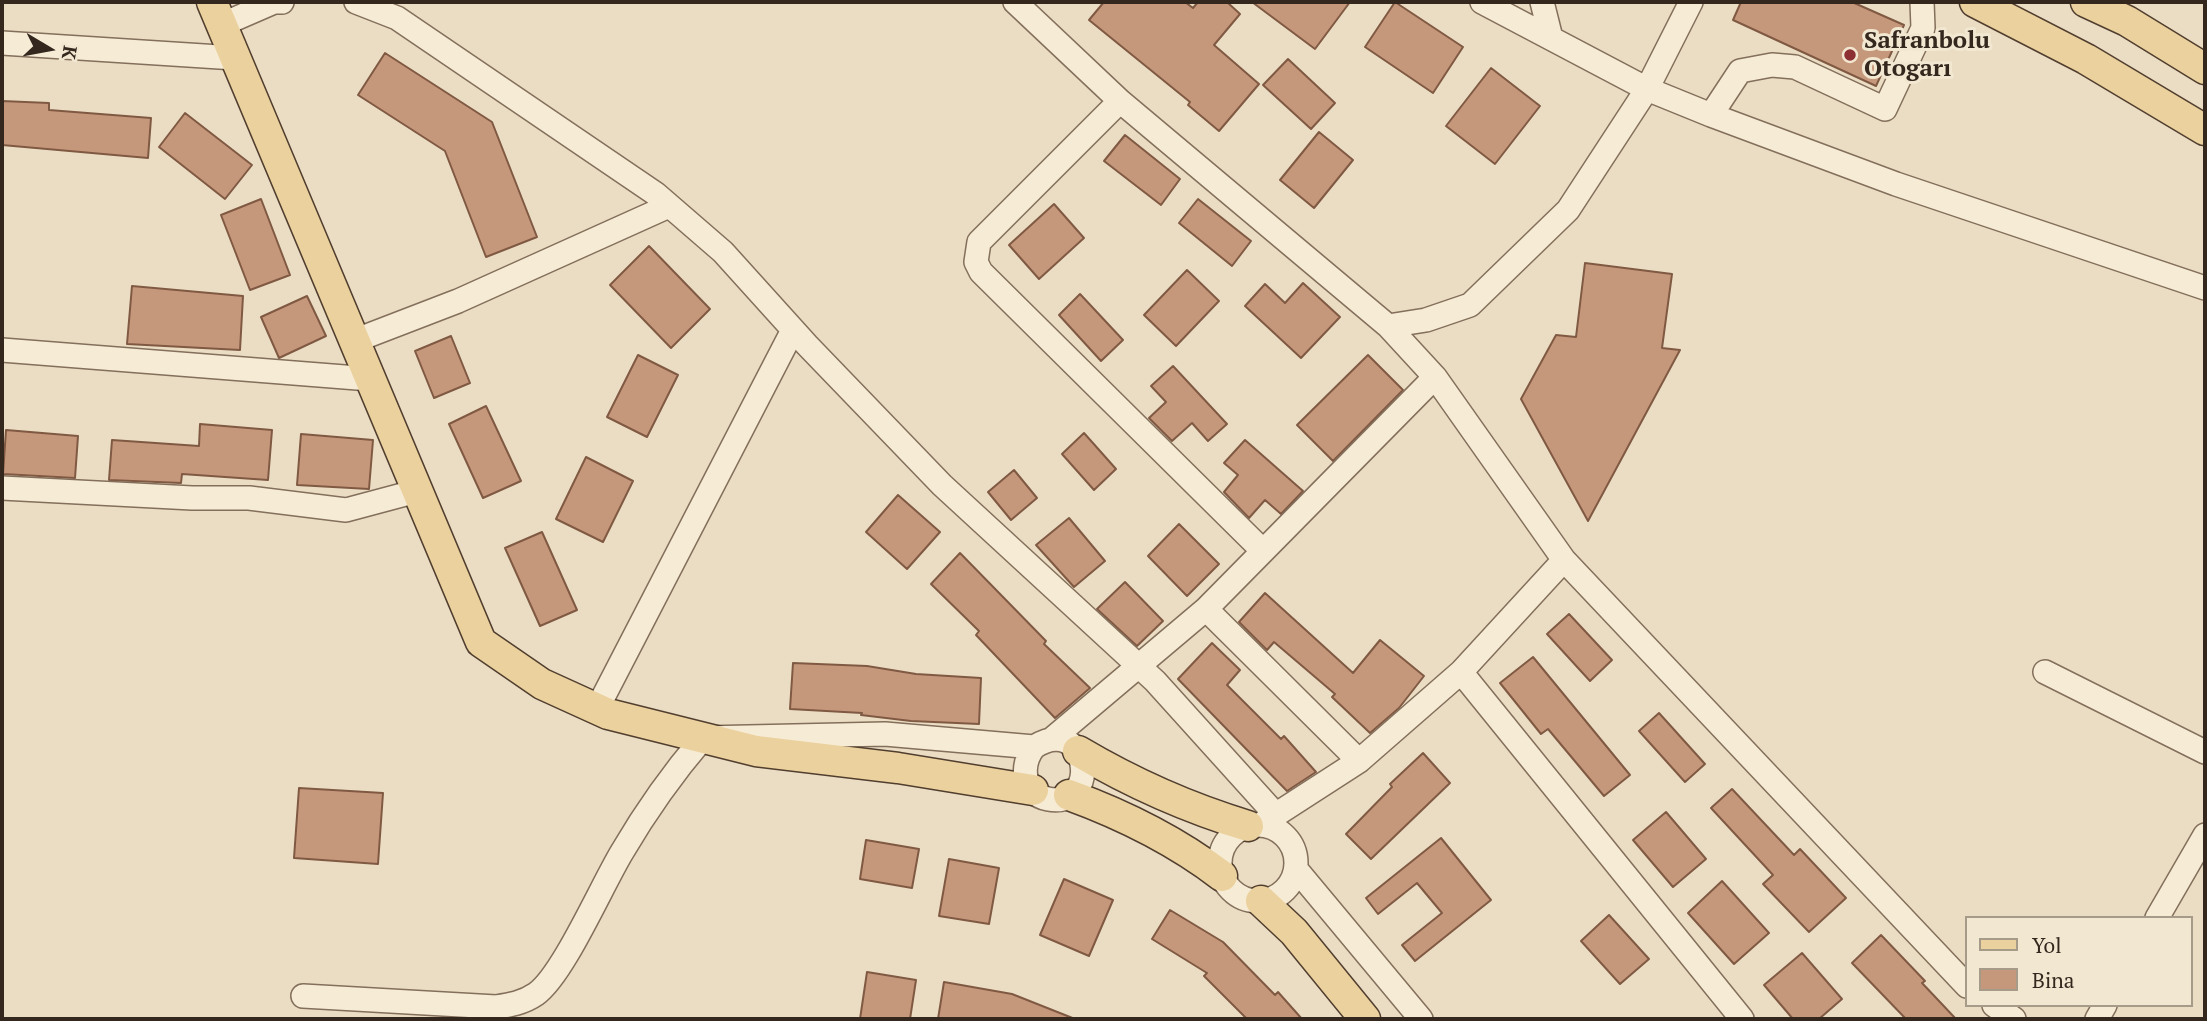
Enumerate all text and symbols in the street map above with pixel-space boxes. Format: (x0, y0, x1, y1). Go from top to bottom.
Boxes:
north arrow (14, 14, 84, 84)
place label: Safranbolu Otogarı (1864, 27, 1990, 83)
text: K (57, 44, 84, 62)
marker: Safranbolu Otogarı (1842, 47, 1858, 63)
legend (1966, 916, 2193, 1007)
text: Yol (2032, 931, 2062, 959)
text: Bina (2032, 966, 2074, 994)

